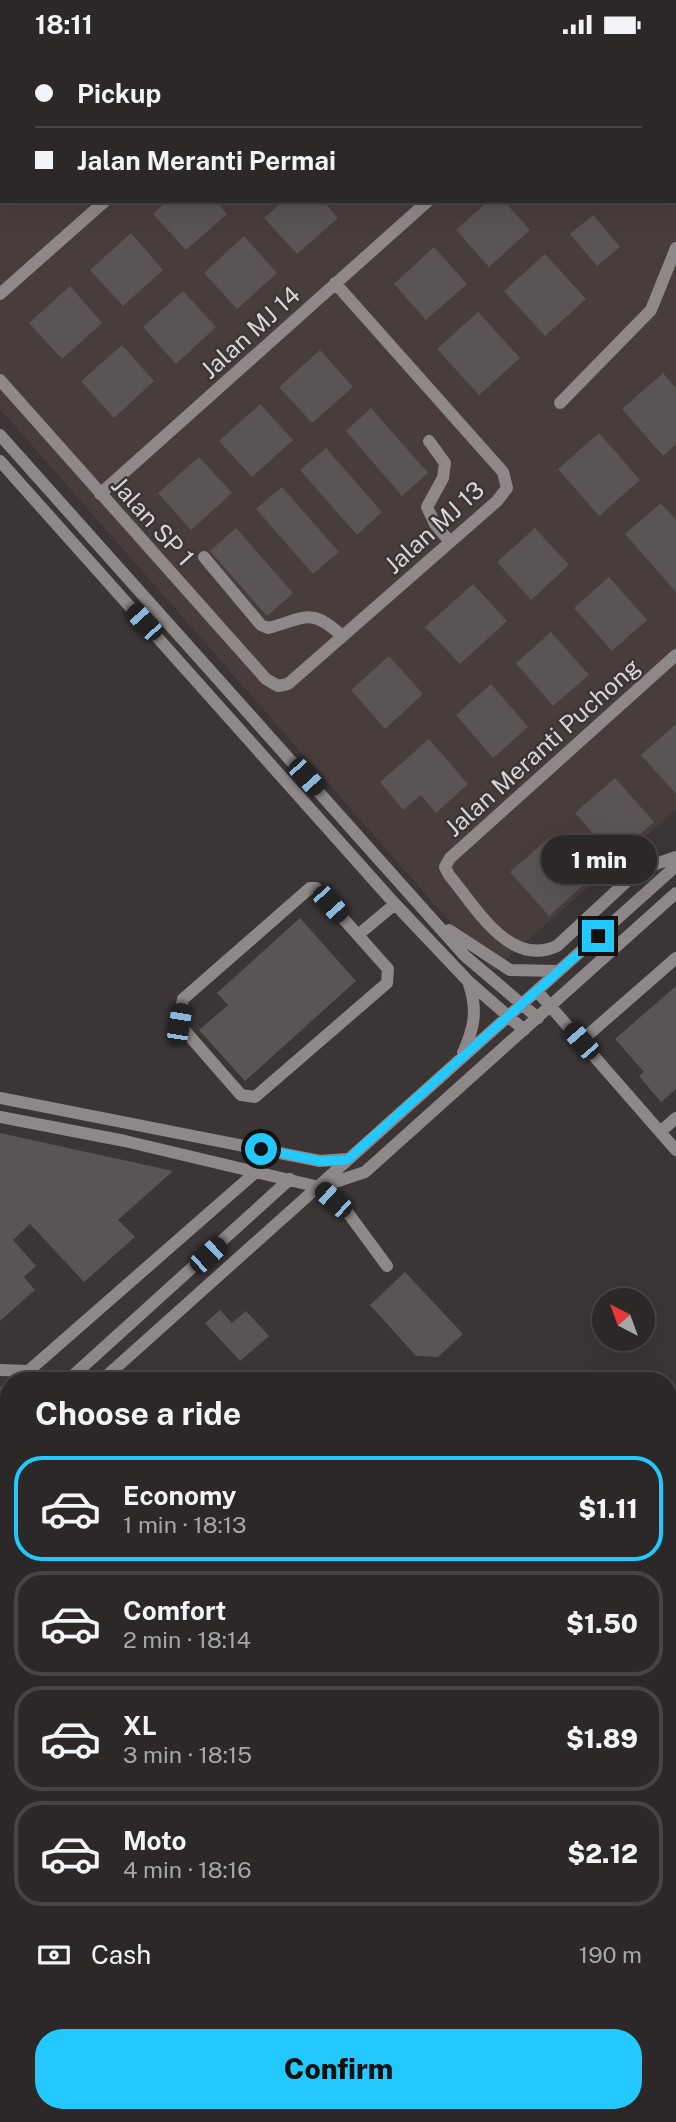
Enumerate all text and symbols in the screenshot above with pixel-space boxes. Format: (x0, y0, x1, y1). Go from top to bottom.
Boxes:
text: 18:11 (35, 9, 93, 40)
text: Pickup (77, 78, 161, 109)
text: Jalan Meranti Permai (77, 145, 336, 176)
street label: Jalan MJ 14 (195, 280, 305, 384)
street label: Jalan SP 1 (106, 471, 200, 571)
street label: Jalan MJ 13 (379, 475, 489, 579)
car (123, 599, 166, 645)
street label: Jalan Meranti Puchong (439, 652, 645, 842)
car (285, 754, 328, 800)
callout: 1 min (540, 835, 656, 883)
text: 1 min (571, 846, 627, 873)
car (309, 881, 352, 927)
route end (582, 920, 614, 952)
car (166, 1002, 193, 1046)
car (560, 1018, 603, 1064)
route start (245, 1133, 277, 1165)
car (311, 1178, 356, 1222)
car (186, 1233, 231, 1277)
north arrow (592, 1288, 654, 1351)
map controls (592, 1288, 655, 1351)
text: Choose a ride (35, 1395, 241, 1432)
icon: car (39, 1477, 102, 1540)
text: Economy (123, 1480, 236, 1511)
text: $1.11 (578, 1493, 638, 1524)
text: 1 min · 18:13 (123, 1511, 247, 1538)
icon: car (39, 1592, 102, 1655)
text: Comfort (123, 1595, 226, 1626)
text: $1.50 (566, 1608, 638, 1639)
text: 2 min · 18:14 (123, 1626, 251, 1653)
icon: car (39, 1707, 102, 1770)
text: XL (123, 1710, 157, 1741)
text: $1.89 (566, 1723, 638, 1754)
text: 3 min · 18:15 (123, 1741, 252, 1768)
icon: car (39, 1822, 102, 1885)
text: Moto (123, 1825, 186, 1856)
text: $2.12 (567, 1838, 638, 1869)
text: 4 min · 18:16 (123, 1856, 251, 1883)
icon: cash (35, 1936, 73, 1974)
text: Cash (91, 1939, 151, 1970)
text: 190 m (579, 1941, 642, 1968)
button: Confirm (35, 2029, 642, 2109)

